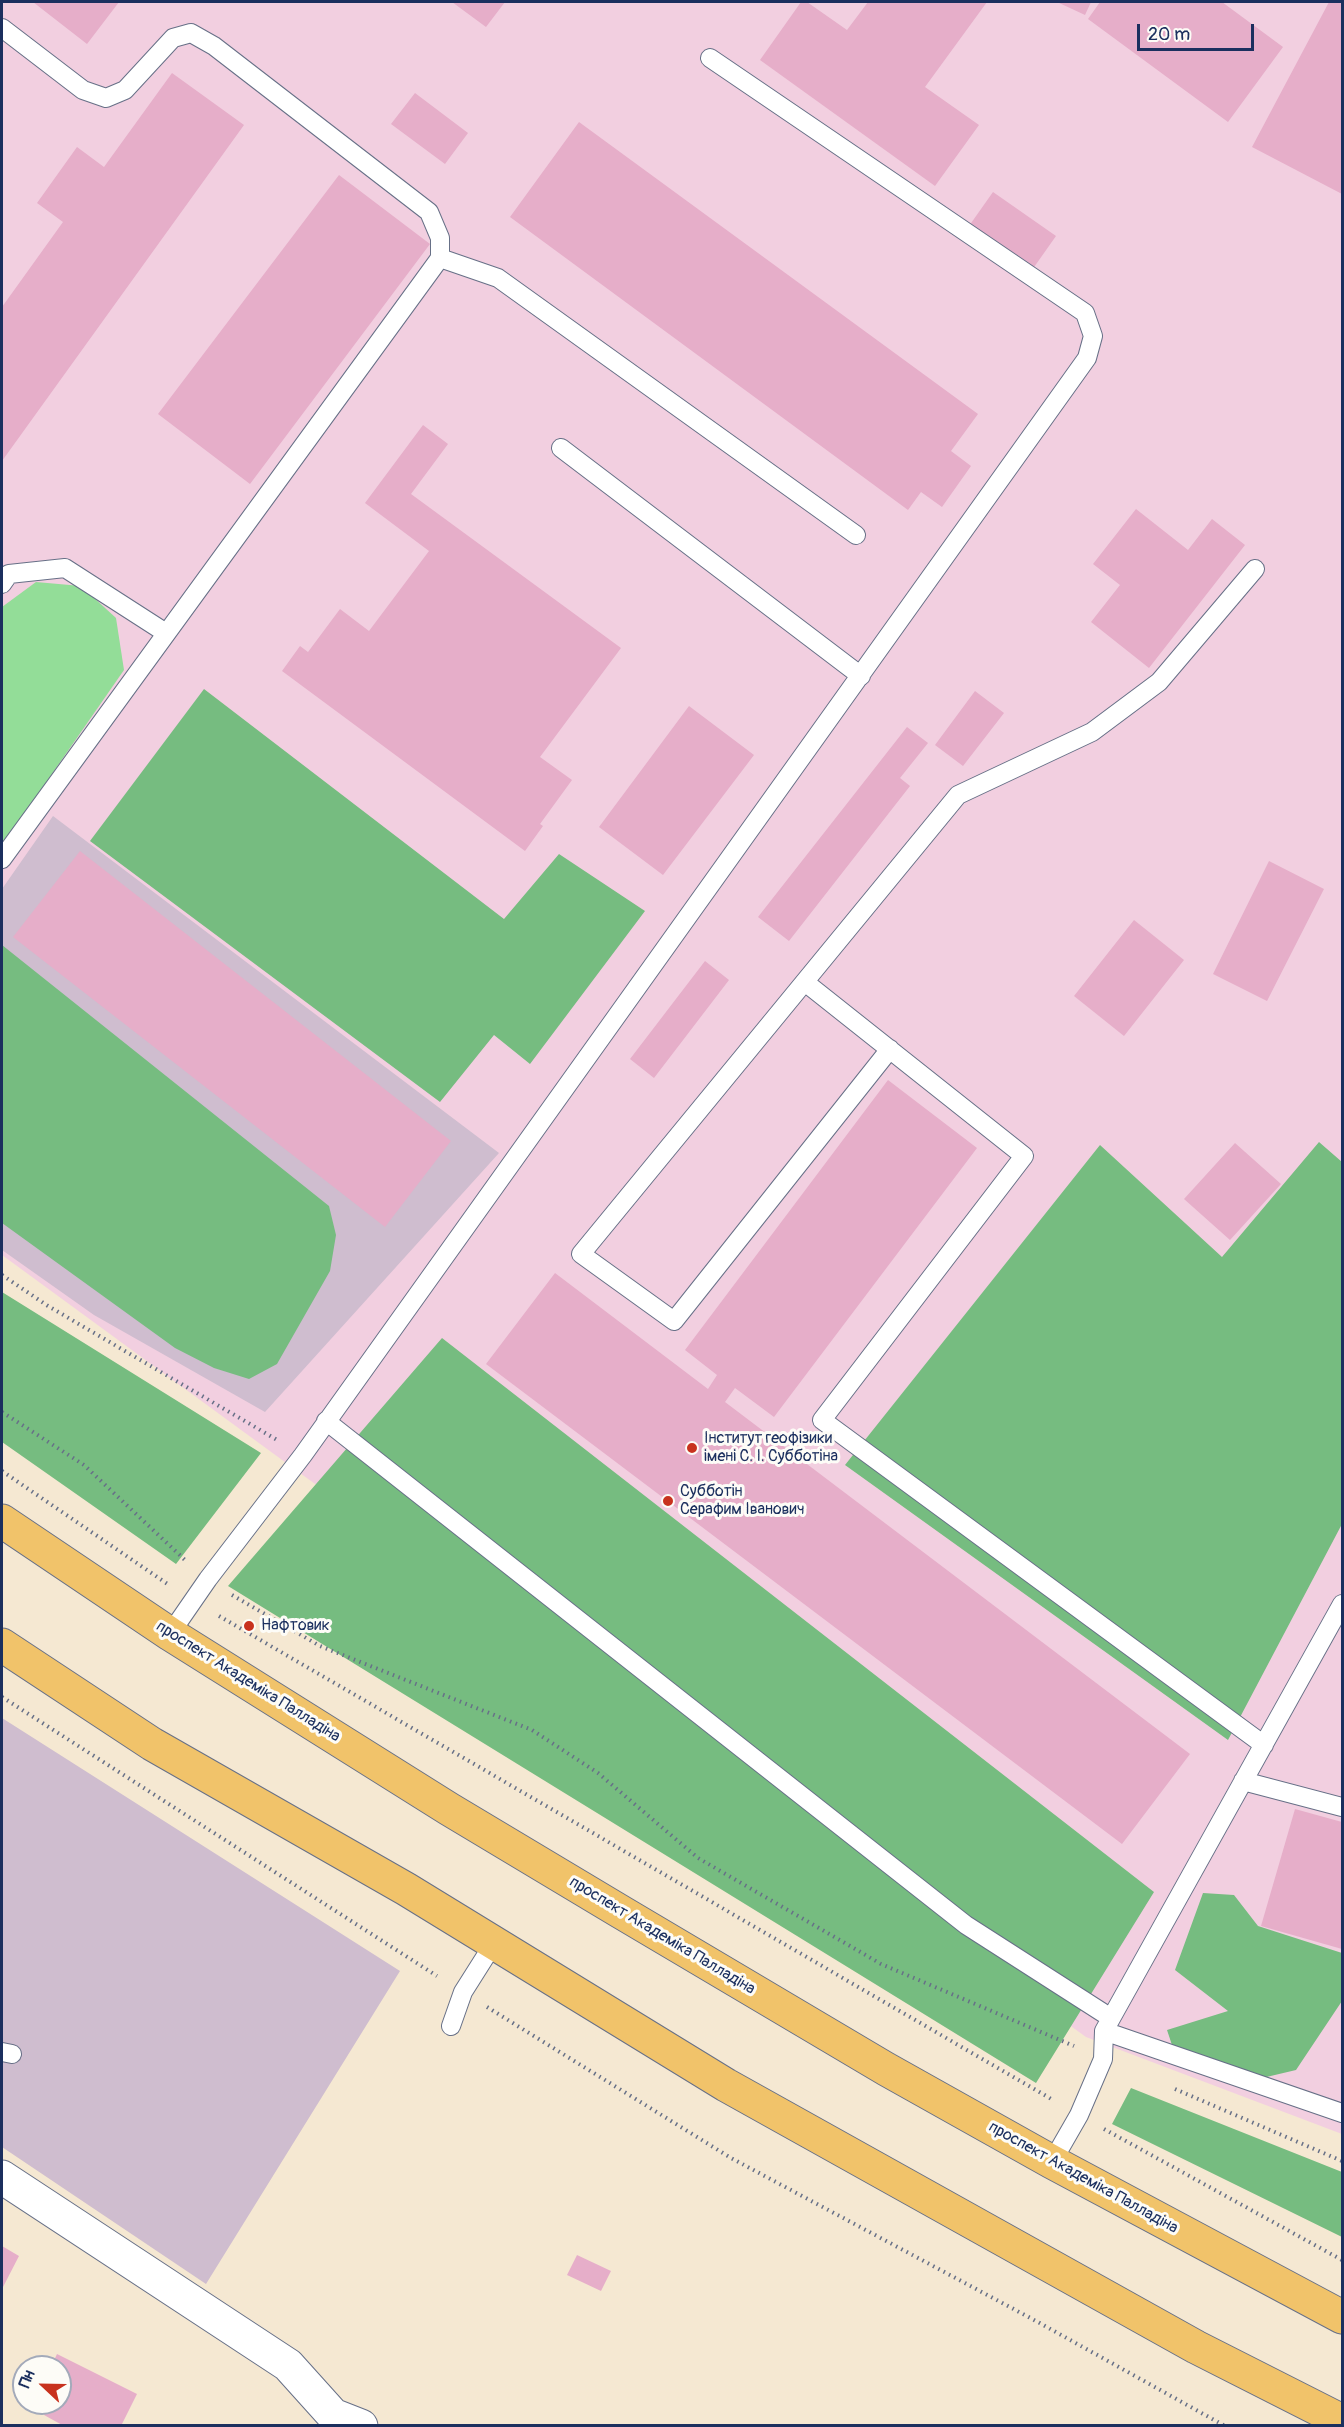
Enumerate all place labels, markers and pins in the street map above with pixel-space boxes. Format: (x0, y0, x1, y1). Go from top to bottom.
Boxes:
place label: Інститут геофізики імені С. І. Субботіна (704, 1429, 838, 1467)
marker: Інститут геофізики імені С. І. Субботіна (685, 1441, 699, 1455)
place label: Субботін Серафим Іванович (680, 1482, 805, 1520)
marker: Субботін Серафим Іванович (661, 1494, 675, 1508)
place label: Нафтовик (261, 1616, 330, 1636)
marker: Нафтовик (242, 1619, 256, 1633)

